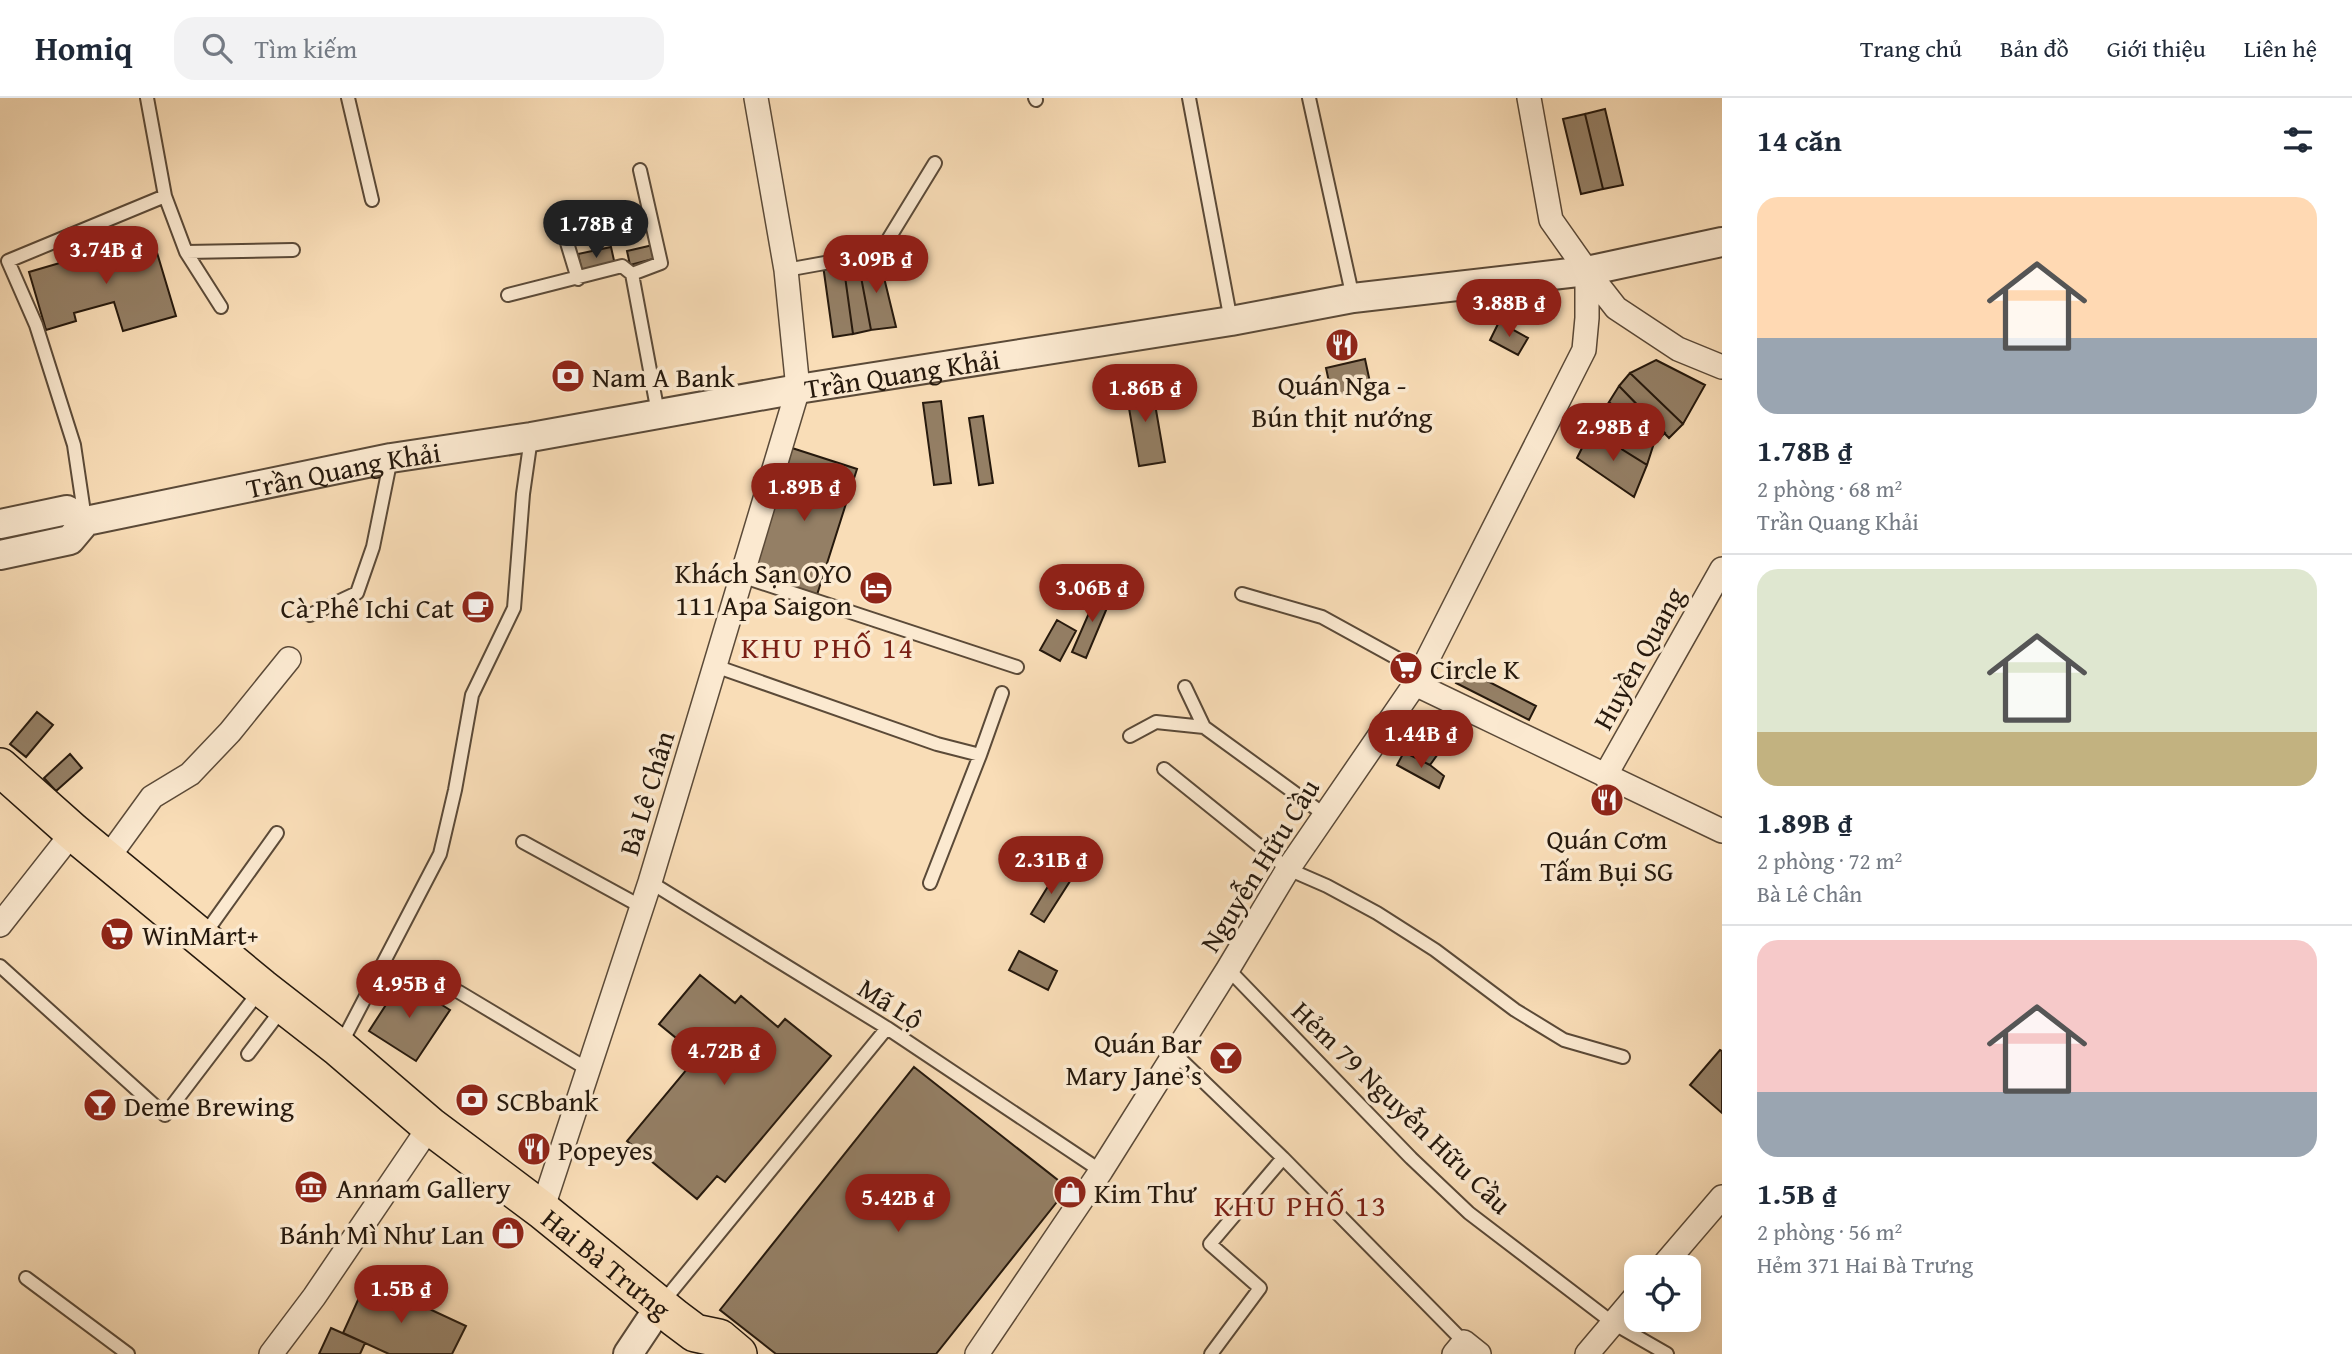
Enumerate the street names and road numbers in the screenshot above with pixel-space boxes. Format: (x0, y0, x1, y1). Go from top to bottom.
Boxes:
street label: Trần Quang Khải (801, 337, 1003, 408)
street label: Trần Quang Khải (243, 430, 443, 508)
street label: Huyền Quang (1582, 579, 1694, 737)
street label: Bà Lê Chân (608, 725, 684, 860)
street label: Nguyễn Hữu Cầu (1189, 770, 1329, 960)
street label: Mã Lộ (850, 967, 932, 1039)
street label: Hẻm 79 Nguyễn Hữu Cầu (1283, 991, 1521, 1223)
street label: Hai Bà Trưng (534, 1198, 680, 1328)

